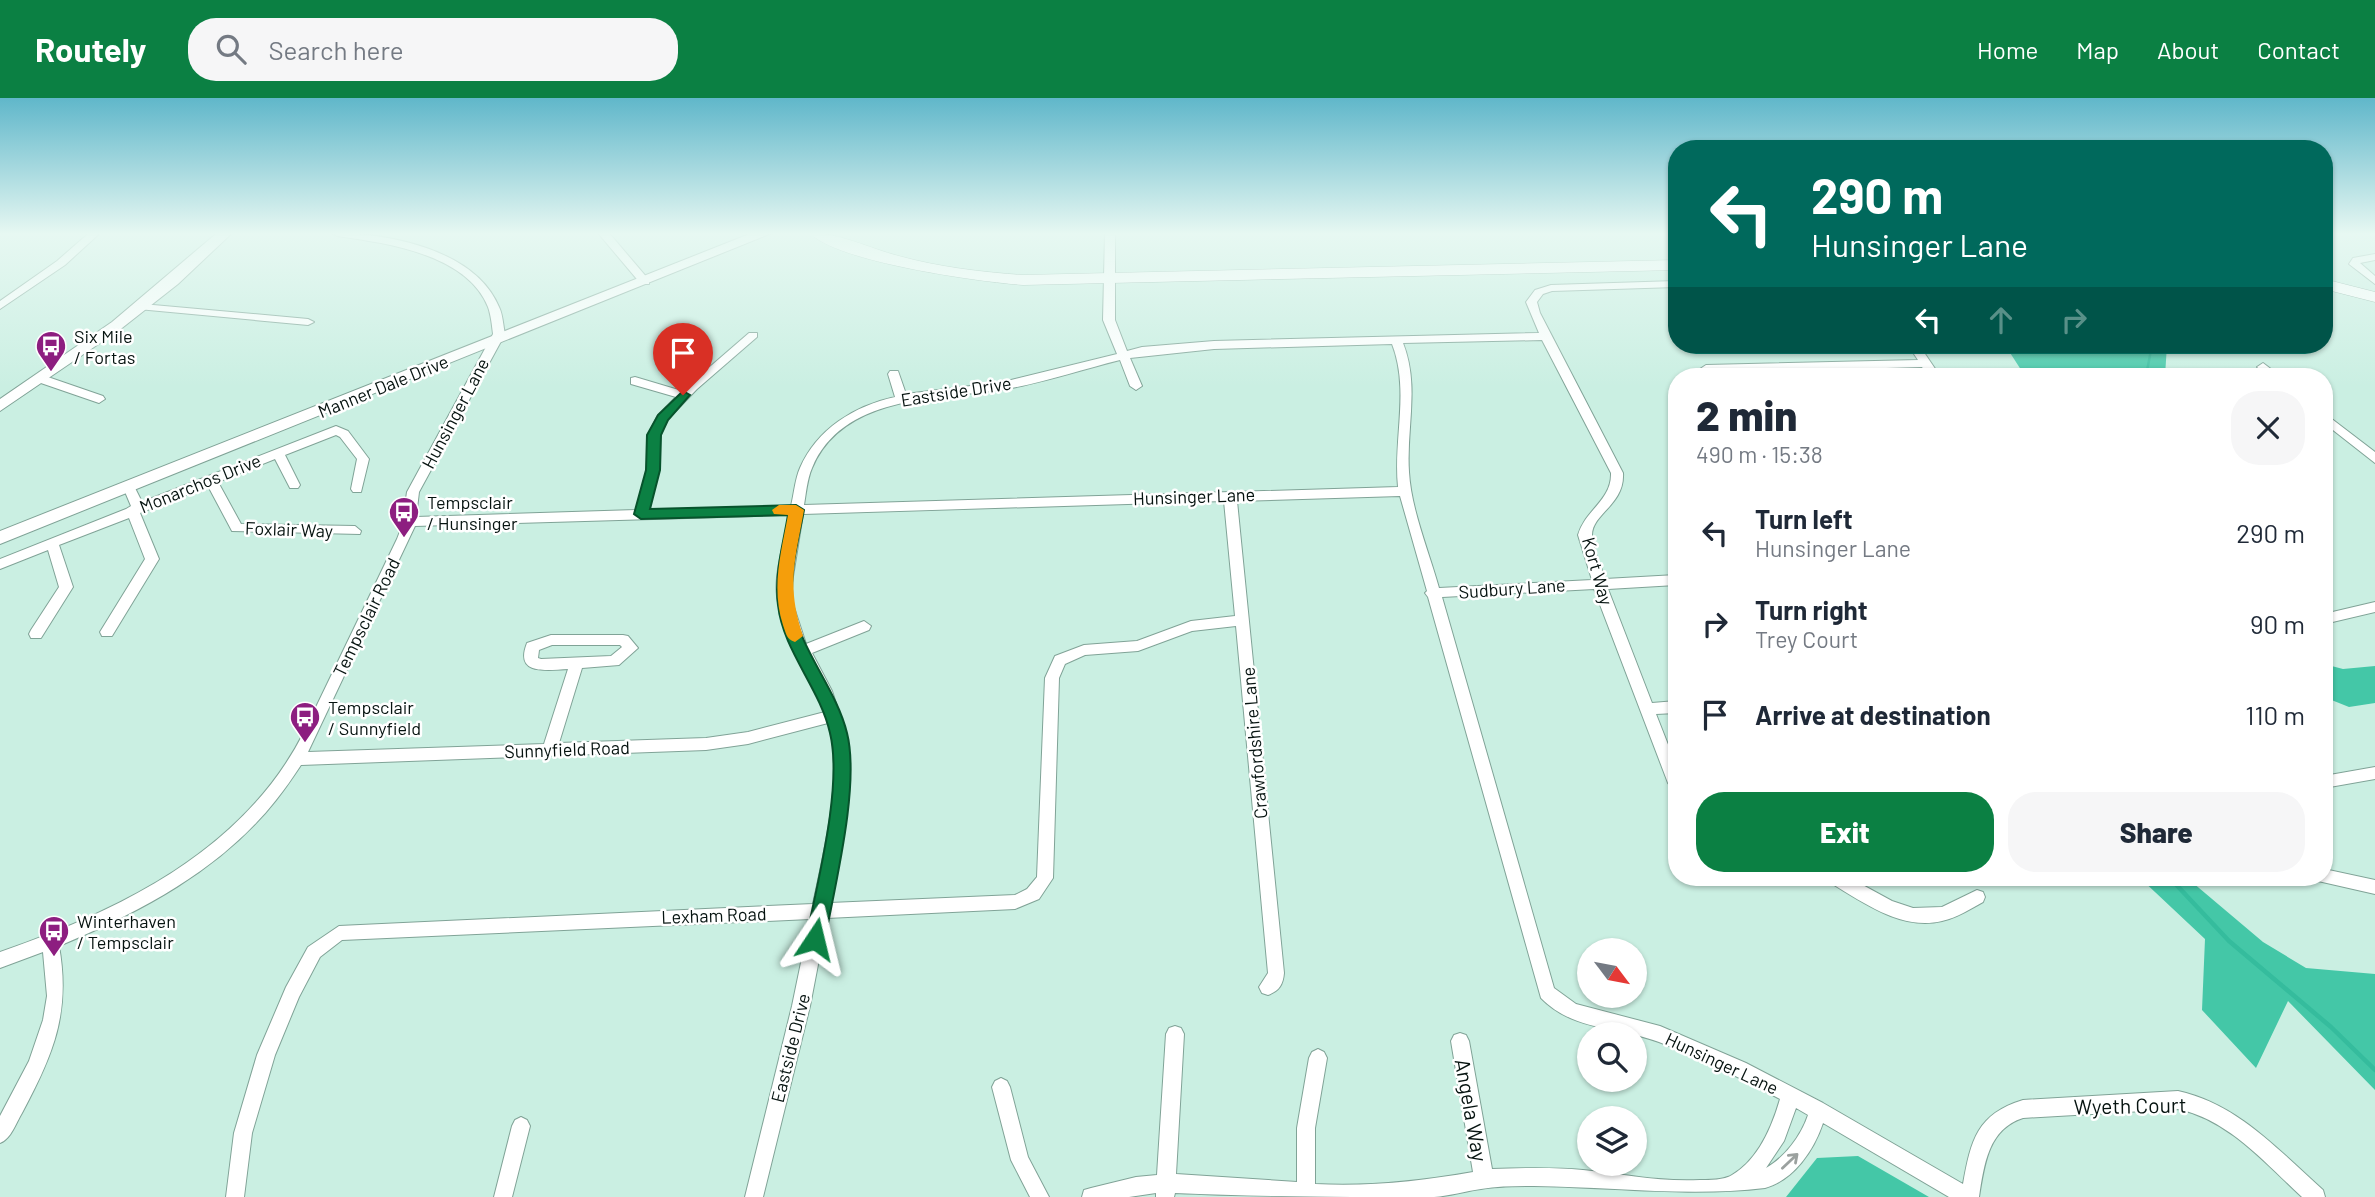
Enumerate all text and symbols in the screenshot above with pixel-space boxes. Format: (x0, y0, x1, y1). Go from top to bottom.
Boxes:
search box (188, 18, 678, 81)
text: Routely (35, 29, 146, 69)
icon: search (212, 30, 250, 68)
text: Search here (268, 34, 404, 65)
text: Home (1977, 35, 2038, 64)
text: Map (2076, 35, 2119, 64)
text: About (2157, 35, 2219, 64)
text: Contact (2257, 35, 2340, 64)
text: 290 m (1811, 165, 1943, 224)
icon: left (1696, 168, 1787, 259)
text: Hunsinger Lane (1811, 225, 2028, 263)
icon: left (1909, 301, 1947, 339)
icon: ahead (1982, 301, 2020, 339)
icon: right (2055, 301, 2093, 339)
pin (653, 323, 713, 395)
place label: Six Mile / Fortas (74, 325, 135, 368)
bus stop icon: Six Mile / Fortas (34, 329, 68, 373)
icon: arrive (664, 334, 702, 372)
street label: Manner Dale Drive (315, 350, 451, 422)
street label: Hunsinger Lane (417, 354, 493, 472)
street label: Eastside Drive (899, 371, 1013, 411)
text: 2 min (1696, 389, 1797, 439)
button: close (2231, 391, 2305, 465)
text: 490 m · 15:38 (1696, 440, 1823, 468)
street label: Monarchos Drive (136, 449, 264, 517)
street label: Hunsinger Lane (1133, 483, 1255, 509)
place label: Tempsclair / Hunsinger (427, 491, 518, 534)
bus stop icon: Tempsclair / Hunsinger (387, 495, 421, 539)
text: Turn left (1755, 503, 1853, 534)
icon: left (1696, 514, 1734, 552)
street label: Foxlair Way (245, 516, 333, 542)
text: 290 m (2236, 517, 2305, 548)
street label: Kort Way (1578, 534, 1618, 608)
text: Hunsinger Lane (1755, 534, 1911, 562)
street label: Tempsclair Road (328, 554, 404, 680)
street label: Sudbury Lane (1458, 573, 1566, 603)
text: Turn right (1755, 594, 1868, 625)
icon: right (1696, 605, 1734, 643)
text: 90 m (2250, 608, 2305, 639)
text: Trey Court (1755, 625, 1858, 653)
street label: Crawfordshire Lane (1236, 666, 1272, 820)
place label: Tempsclair / Sunnyfield (328, 696, 421, 739)
icon: arrive (1696, 696, 1734, 734)
text: Arrive at destination (1755, 699, 1991, 730)
text: 110 m (2245, 699, 2305, 730)
bus stop icon: Tempsclair / Sunnyfield (288, 700, 322, 744)
street label: Sunnyfield Road (504, 736, 630, 762)
button: Exit (1696, 792, 1994, 872)
button: Share (2008, 792, 2305, 872)
street label: Lexham Road (661, 902, 767, 928)
position arrow (778, 902, 852, 976)
place label: Winterhaven / Tempsclair (77, 910, 176, 953)
bus stop icon: Winterhaven / Tempsclair (37, 914, 71, 958)
north arrow (1577, 938, 1647, 1008)
map controls (1577, 938, 1647, 1176)
street label: Eastside Drive (766, 991, 814, 1105)
button: search (1577, 1022, 1647, 1092)
street label: Hunsinger Lane (1662, 1027, 1782, 1099)
street label: Angela Way (1451, 1057, 1493, 1164)
street label: Wyeth Court (2073, 1092, 2187, 1118)
button: layers (1577, 1106, 1647, 1176)
one-way arrow (1780, 1153, 1798, 1170)

